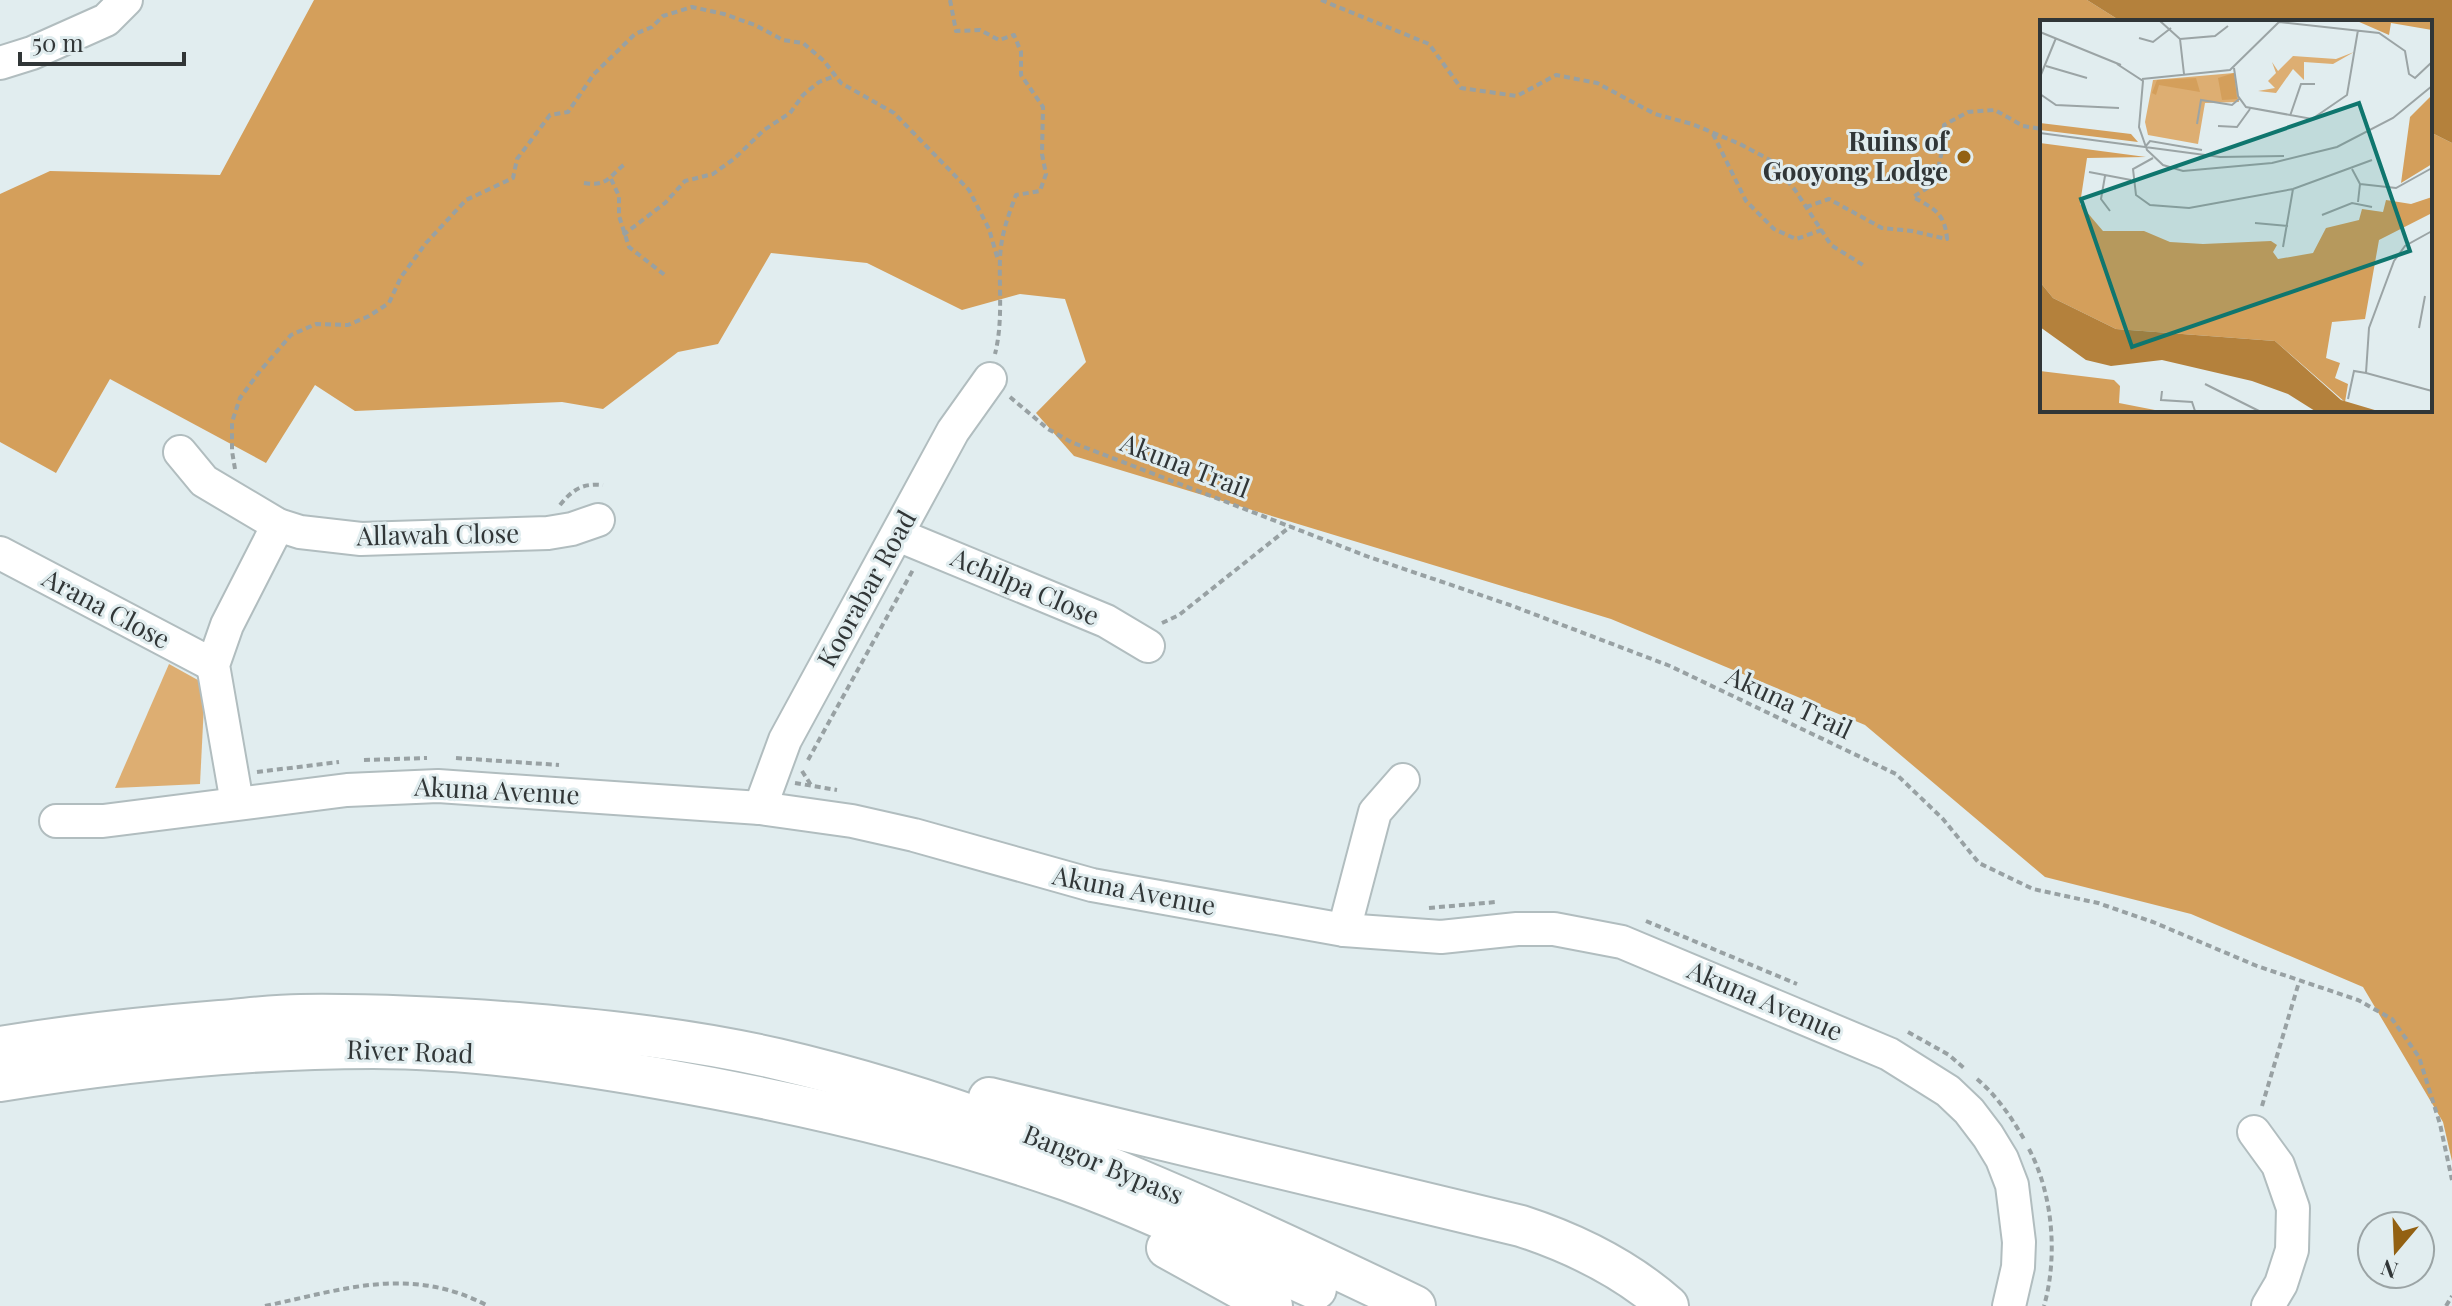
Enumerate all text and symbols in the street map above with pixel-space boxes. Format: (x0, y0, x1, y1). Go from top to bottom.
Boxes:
scale bar (20, 16, 184, 66)
inset map (2040, 20, 2432, 412)
text: 50 m (32, 26, 84, 58)
place label: Ruins of Gooyong Lodge (1763, 123, 1951, 188)
marker: Ruins of Gooyong Lodge (1955, 148, 1973, 166)
street label: Akuna Trail (1115, 424, 1255, 505)
street label: Koorabar Road (808, 504, 923, 673)
street label: Allawah Close (355, 515, 520, 552)
street label: Achilpa Close (945, 538, 1105, 633)
street label: Arana Close (36, 559, 177, 656)
street label: Akuna Trail (1720, 657, 1858, 746)
street label: Akuna Avenue (413, 768, 581, 811)
street label: Akuna Avenue (1049, 856, 1219, 922)
street label: Akuna Avenue (1682, 951, 1849, 1048)
street label: River Road (346, 1031, 474, 1070)
street label: Bangor Bypass (1018, 1116, 1189, 1212)
north arrow (2356, 1210, 2436, 1290)
text: N (2377, 1253, 2402, 1287)

